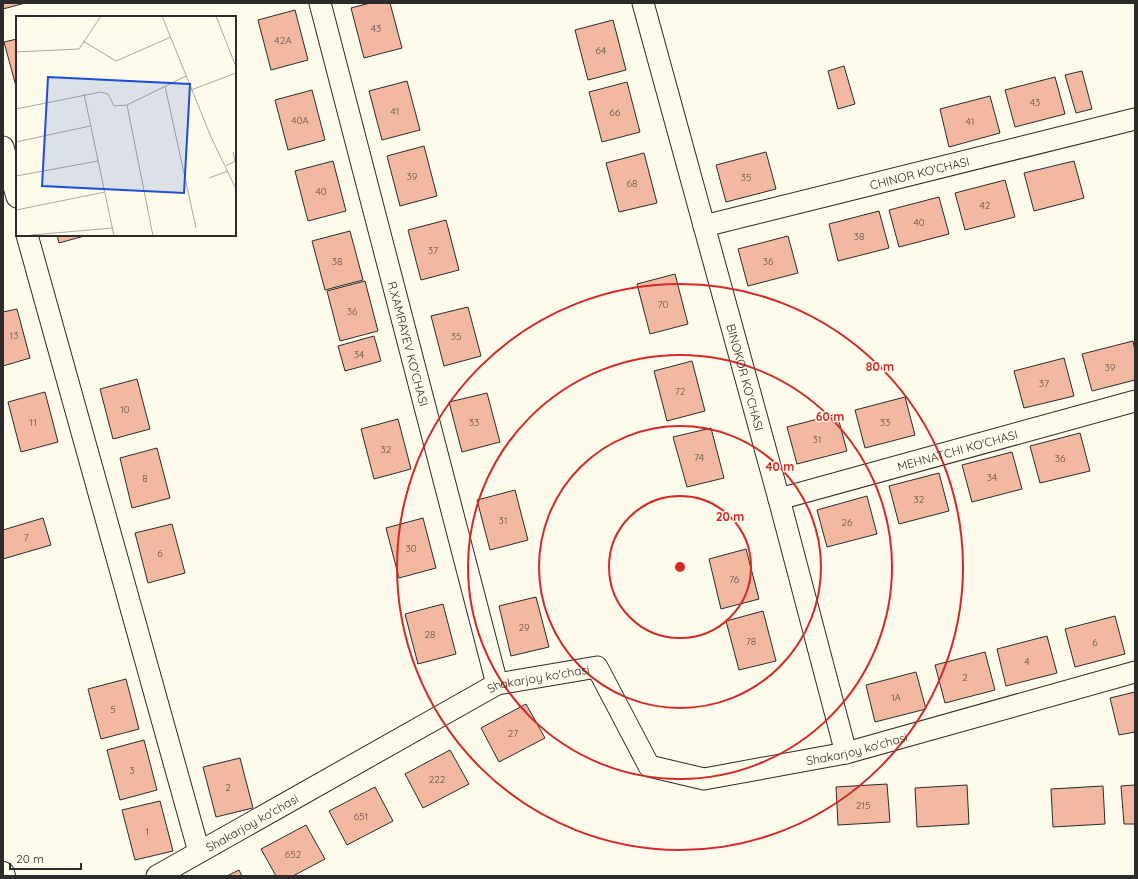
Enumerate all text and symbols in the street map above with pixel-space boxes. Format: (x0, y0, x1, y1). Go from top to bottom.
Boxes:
inset map (16, 16, 236, 236)
house number: 43 (371, 22, 381, 35)
house number: 42A (274, 34, 292, 47)
house number: 64 (596, 44, 606, 57)
house number: 43 (1030, 96, 1040, 109)
house number: 41 (391, 105, 399, 118)
house number: 66 (610, 106, 621, 119)
house number: 40A (291, 114, 309, 127)
house number: 41 (966, 115, 974, 128)
street label: CHINOR KO'CHASI (868, 153, 971, 192)
house number: 39 (407, 170, 418, 183)
house number: 35 (741, 171, 751, 184)
house number: 68 (627, 177, 637, 190)
house number: 40 (315, 185, 327, 198)
house number: 42 (980, 199, 991, 212)
house number: 40 (913, 216, 925, 229)
house number: 38 (854, 230, 864, 243)
house number: 37 (428, 244, 438, 257)
house number: 38 (332, 255, 342, 268)
house number: 36 (763, 255, 774, 268)
street label: R.XAMRAYEV KO'CHASI (385, 280, 432, 408)
house number: 70 (657, 298, 669, 311)
house number: 36 (347, 305, 358, 318)
street label: BINOKOR KO'CHASI (724, 322, 767, 432)
house number: 13 (10, 329, 18, 342)
house number: 35 (451, 330, 461, 343)
house number: 34 (354, 348, 364, 361)
text: 80 m (866, 359, 894, 374)
house number: 39 (1105, 361, 1116, 374)
house number: 37 (1039, 377, 1049, 390)
house number: 72 (675, 385, 686, 398)
house number: 10 (120, 403, 130, 416)
text: 60 m (816, 409, 844, 424)
house number: 11 (29, 416, 37, 429)
house number: 33 (469, 416, 479, 429)
house number: 33 (880, 416, 890, 429)
street label: MEHNATCHI KO'CHASI (895, 426, 1019, 474)
house number: 31 (813, 433, 821, 446)
house number: 32 (381, 443, 392, 456)
house number: 74 (694, 451, 704, 464)
house number: 36 (1055, 452, 1066, 465)
text: 40 m (766, 459, 794, 474)
house number: 34 (987, 471, 997, 484)
house number: 8 (142, 472, 148, 485)
house number: 32 (914, 493, 925, 506)
text: 20 m (716, 509, 744, 524)
house number: 31 (499, 514, 507, 527)
house number: 26 (842, 516, 853, 529)
house number: 7 (23, 531, 29, 544)
house number: 30 (405, 542, 417, 555)
house number: 6 (157, 547, 163, 560)
centre of rings (673, 560, 687, 574)
house number: 76 (729, 573, 740, 586)
house number: 29 (518, 621, 530, 634)
house number: 28 (425, 628, 435, 641)
house number: 78 (746, 635, 756, 648)
house number: 6 (1092, 636, 1098, 649)
house number: 4 (1024, 655, 1030, 668)
street label: Shakarjoy ko'chasi (484, 661, 590, 696)
house number: 2 (962, 671, 968, 684)
house number: 1A (891, 691, 902, 704)
house number: 5 (110, 703, 116, 716)
house number: 27 (508, 727, 518, 740)
street label: Shakarjoy ko'chasi (805, 729, 909, 768)
house number: 3 (129, 764, 135, 777)
house number: 222 (429, 773, 446, 786)
house number: 2 (225, 781, 231, 794)
street label: Shakarjoy ko'chasi (203, 790, 301, 854)
house number: 215 (856, 799, 870, 812)
house number: 651 (354, 810, 368, 823)
house number: 1 (145, 825, 149, 838)
scale bar (10, 845, 81, 871)
house number: 652 (285, 848, 302, 861)
text: 20 m (16, 851, 44, 866)

